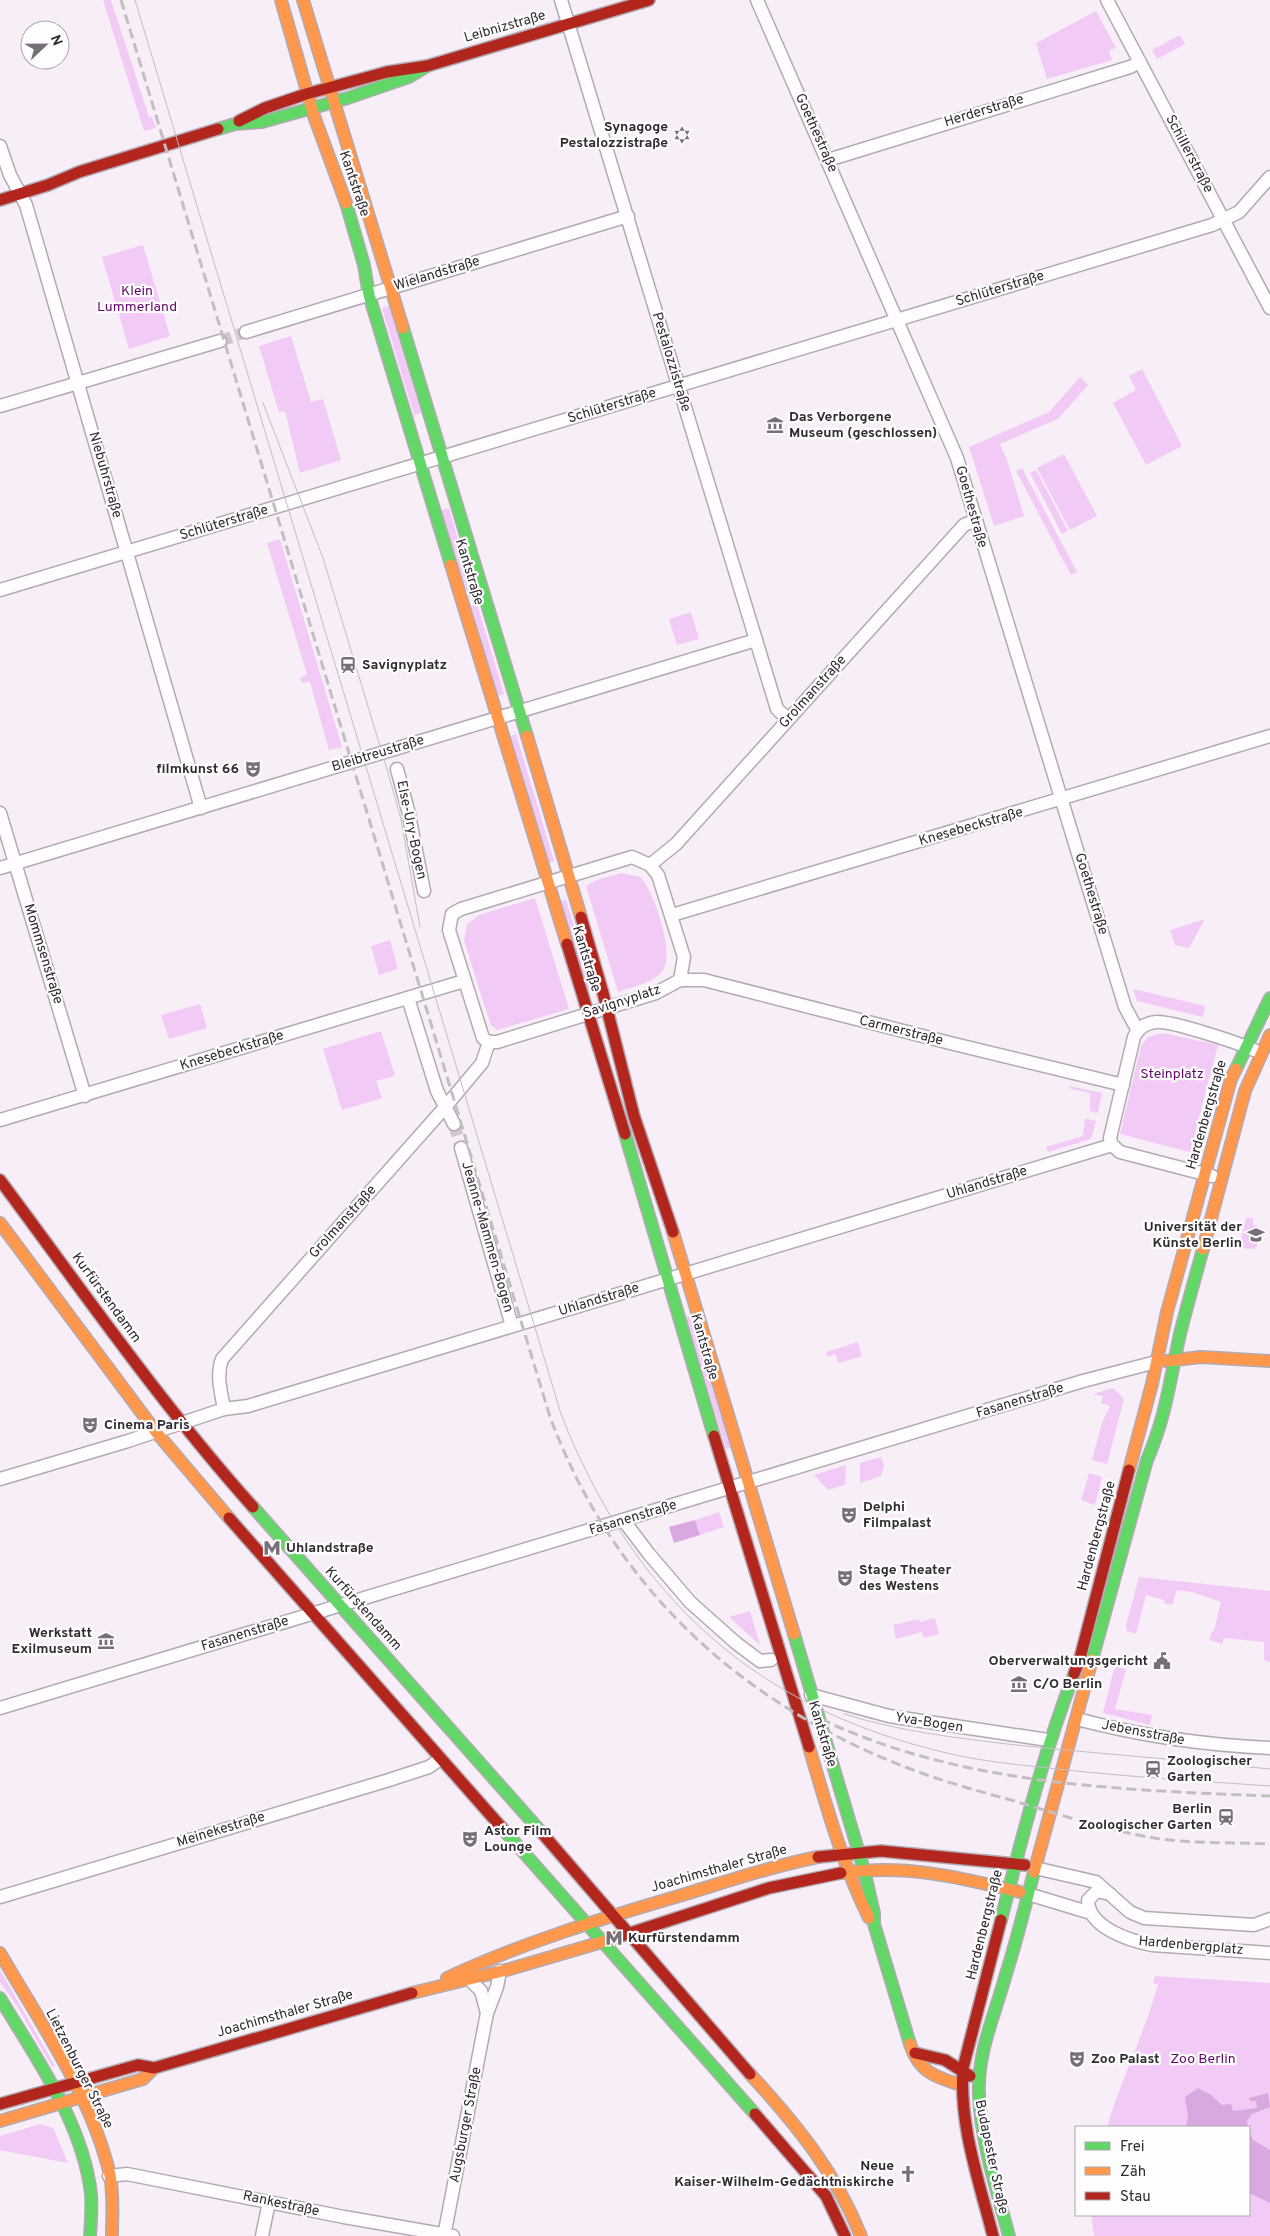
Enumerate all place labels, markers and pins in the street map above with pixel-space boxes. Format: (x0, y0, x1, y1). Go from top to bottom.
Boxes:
place label: Synagoge Pestalozzistraße (560, 119, 668, 152)
synagogue icon: Synagoge Pestalozzistraße (672, 125, 692, 145)
place label: Das Verborgene Museum (geschlossen) (789, 409, 937, 442)
museum icon: Das Verborgene Museum (geschlossen) (765, 415, 785, 435)
station icon: Savignyplatz (338, 655, 358, 675)
place label: Savignyplatz (362, 657, 447, 674)
theatre icon: filmkunst 66 (243, 759, 263, 779)
place label: filmkunst 66 (157, 761, 239, 778)
place label: Universität der Künste Berlin (1144, 1219, 1242, 1252)
school or university icon: Universität der Künste Berlin (1246, 1225, 1266, 1245)
theatre icon: Cinema Paris (80, 1415, 100, 1435)
place label: Cinema Paris (104, 1417, 190, 1434)
place label: Delphi Filmpalast (863, 1499, 931, 1532)
theatre icon: Delphi Filmpalast (839, 1505, 859, 1525)
metro station icon: Uhlandstraße (262, 1538, 282, 1558)
place label: Uhlandstraße (286, 1540, 374, 1557)
place label: Stage Theater des Westens (859, 1562, 951, 1595)
theatre icon: Stage Theater des Westens (835, 1568, 855, 1588)
place label: Werkstatt Exilmuseum (11, 1625, 92, 1658)
museum icon: Werkstatt Exilmuseum (96, 1631, 116, 1651)
public building icon: Oberverwaltungsgericht (1152, 1651, 1172, 1671)
place label: Oberverwaltungsgericht (989, 1653, 1148, 1670)
museum icon: C/O Berlin (1009, 1674, 1029, 1694)
place label: C/O Berlin (1033, 1676, 1102, 1693)
place label: Zoologischer Garten (1167, 1753, 1252, 1786)
station icon: Zoologischer Garten (1143, 1759, 1163, 1779)
place label: Berlin Zoologischer Garten (1078, 1801, 1212, 1834)
station icon: Berlin Zoologischer Garten (1216, 1807, 1236, 1827)
place label: Astor Film Lounge (484, 1823, 552, 1856)
theatre icon: Astor Film Lounge (460, 1829, 480, 1849)
metro station icon: Kurfürstendamm (604, 1928, 624, 1948)
place label: Kurfürstendamm (628, 1930, 740, 1947)
theatre icon: Zoo Palast (1067, 2049, 1087, 2069)
place label: Zoo Palast (1091, 2051, 1160, 2068)
place label: Neue Kaiser-Wilhelm-Gedächtniskirche (674, 2158, 894, 2191)
church icon: Neue Kaiser-Wilhelm-Gedächtniskirche (898, 2164, 918, 2184)

